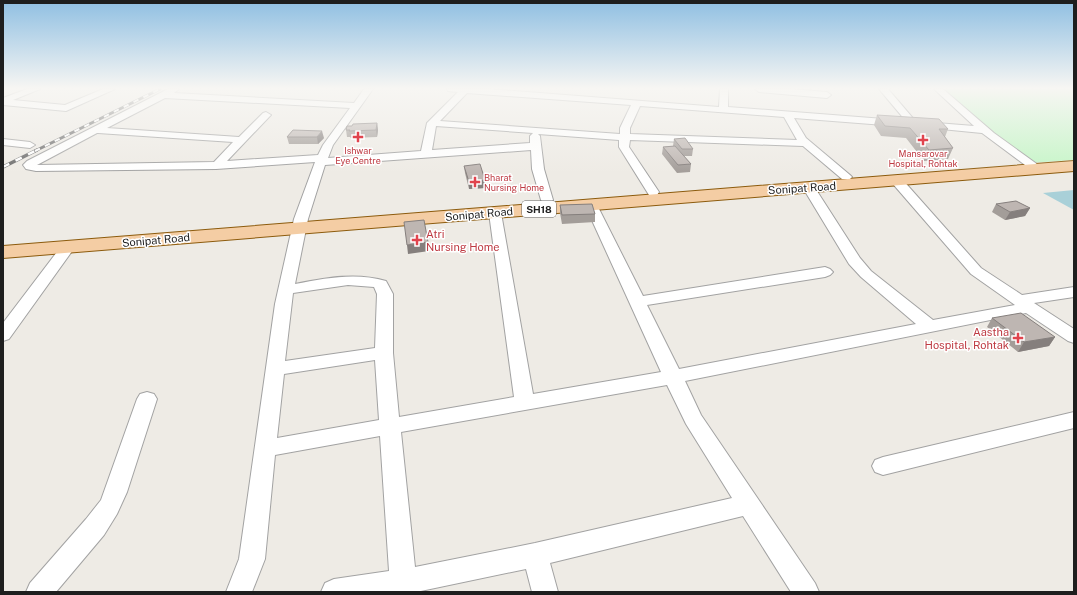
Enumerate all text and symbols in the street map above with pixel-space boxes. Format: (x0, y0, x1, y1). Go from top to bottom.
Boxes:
marker: Ishwar Eye Centre (352, 131, 364, 143)
marker: Mansarovar Hospital, Rohtak (917, 134, 929, 146)
place label: Ishwar Eye Centre (335, 145, 381, 166)
place label: Mansarovar Hospital, Rohtak (888, 148, 958, 169)
place label: Bharat Nursing Home (484, 172, 544, 193)
marker: Bharat Nursing Home (469, 176, 481, 188)
street label: Sonipat Road (768, 180, 836, 196)
road number: SH18 (522, 201, 556, 217)
street label: Sonipat Road (445, 205, 513, 223)
place label: Atri Nursing Home (426, 228, 500, 253)
street label: Sonipat Road (122, 231, 190, 249)
marker: Atri Nursing Home (411, 234, 423, 246)
place label: Aastha Hospital, Rohtak (925, 326, 1009, 351)
marker: Aastha Hospital, Rohtak (1012, 332, 1024, 344)

